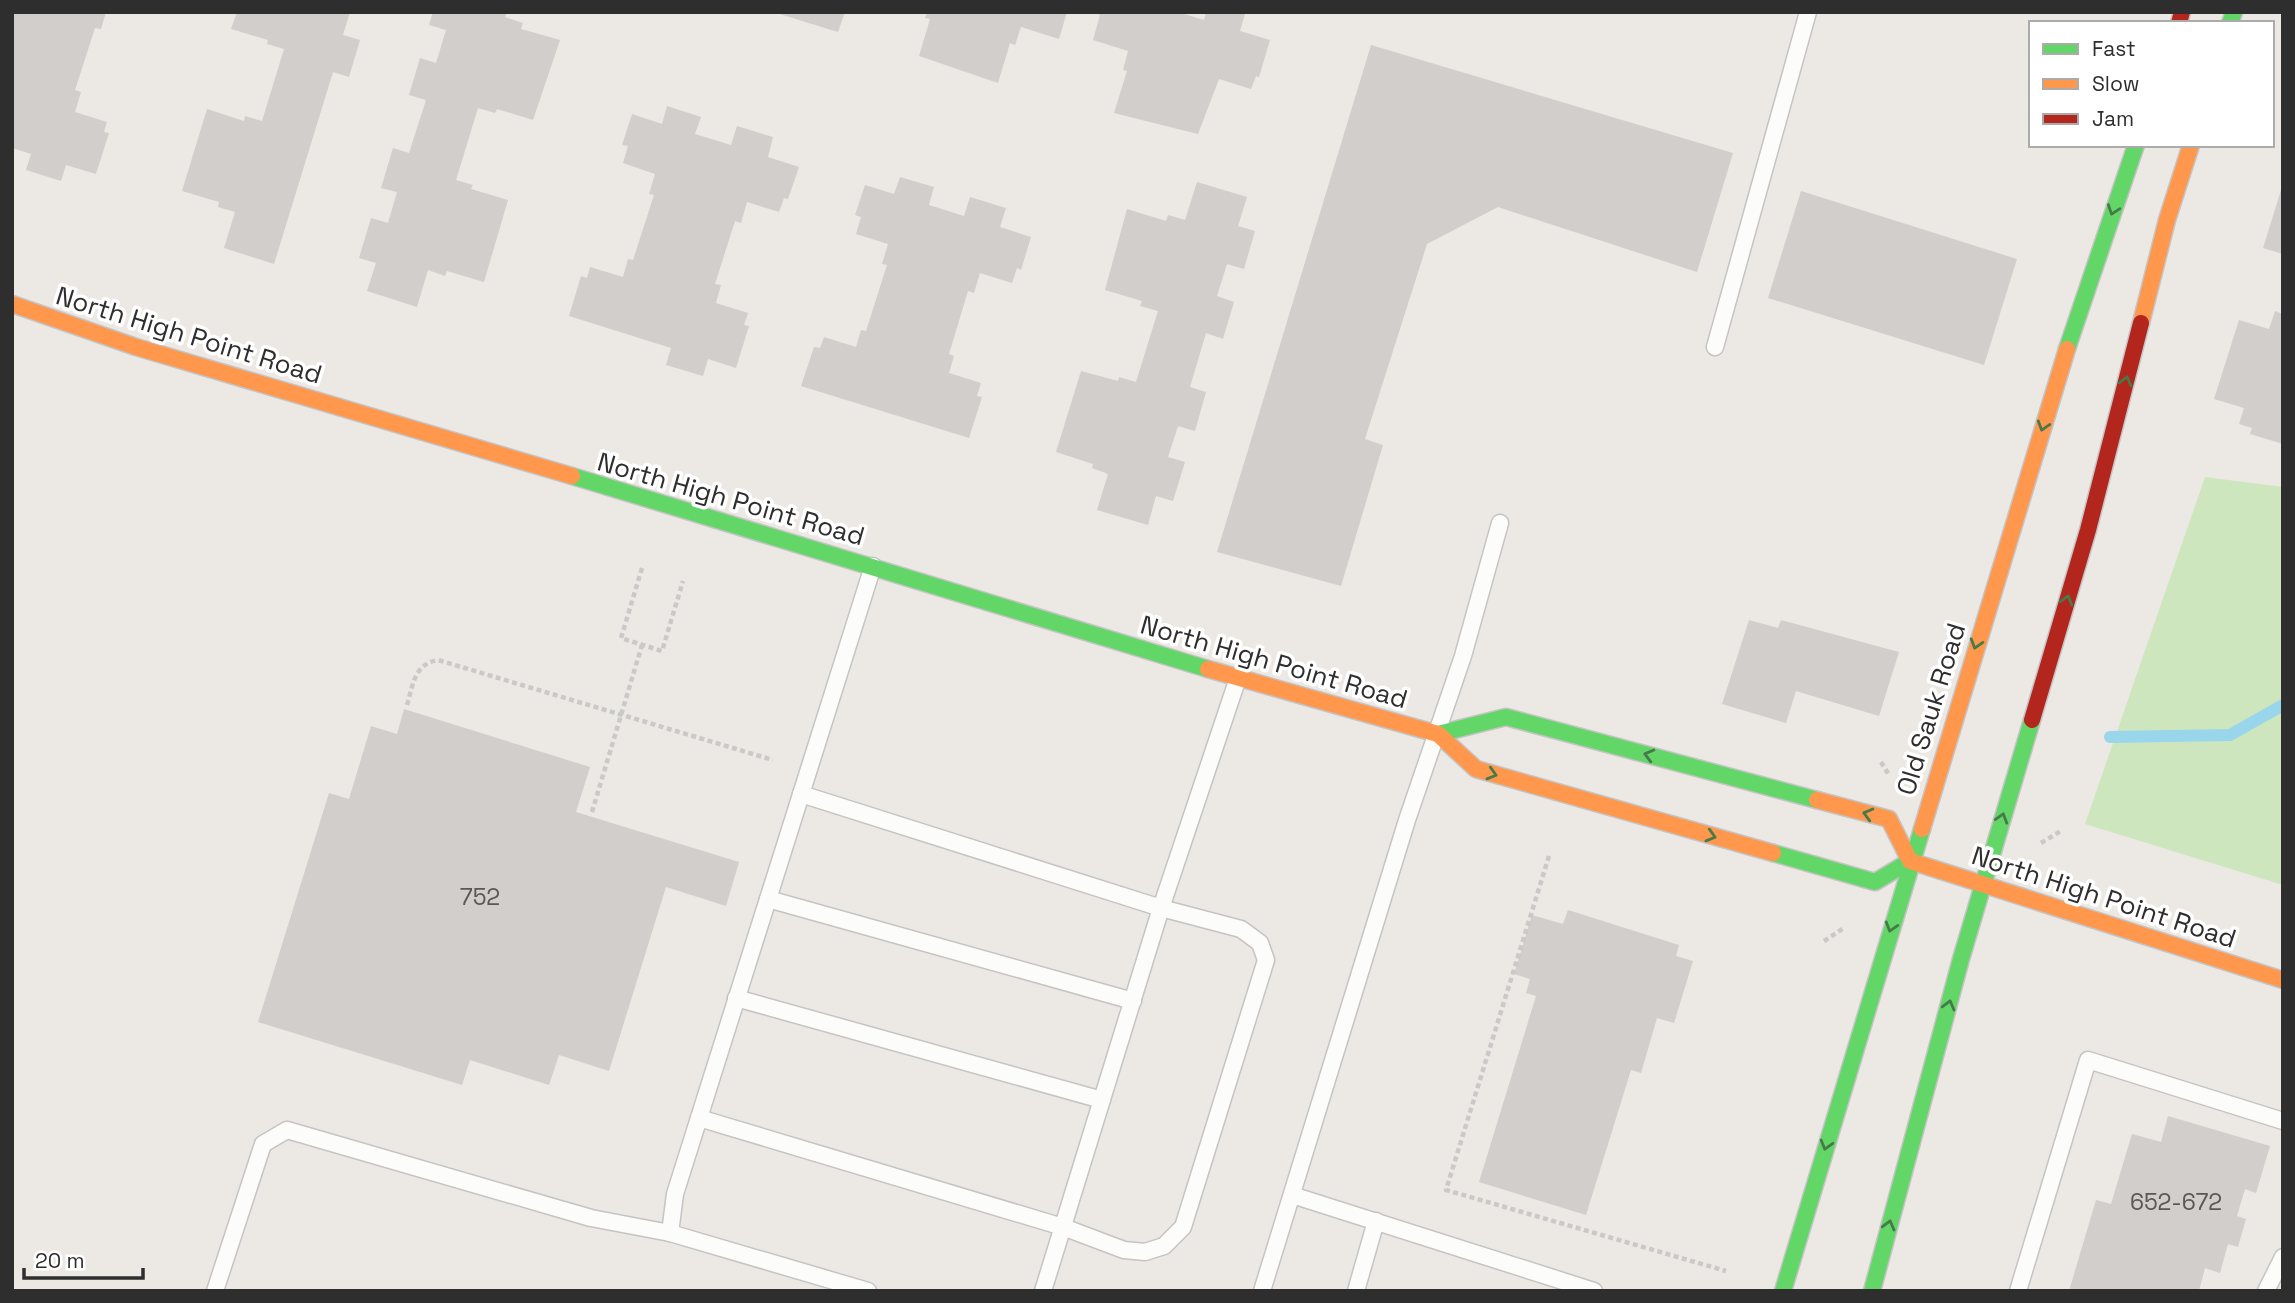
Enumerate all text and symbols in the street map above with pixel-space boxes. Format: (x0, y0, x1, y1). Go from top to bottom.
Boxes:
legend (2029, 21, 2274, 147)
text: Fast (2092, 35, 2136, 62)
text: Slow (2092, 70, 2140, 97)
text: Jam (2092, 105, 2134, 132)
one-way arrow (2107, 203, 2121, 215)
street label: North High Point Road (52, 278, 326, 392)
one-way arrow (2118, 375, 2132, 387)
one-way arrow (2037, 419, 2051, 432)
street label: North High Point Road (594, 445, 868, 553)
one-way arrow (2059, 595, 2074, 607)
street label: North High Point Road (1137, 608, 1411, 716)
street label: Old Sauk Road (1889, 619, 1973, 799)
one-way arrow (1970, 637, 1985, 649)
one-way arrow (1643, 749, 1655, 763)
one-way arrow (1486, 765, 1498, 780)
one-way arrow (1862, 807, 1874, 822)
one-way arrow (1994, 813, 2009, 825)
one-way arrow (1705, 827, 1717, 842)
street label: North High Point Road (1967, 838, 2241, 956)
house number: 752 (460, 882, 500, 912)
one-way arrow (1884, 920, 1899, 932)
one-way arrow (1941, 999, 1955, 1011)
one-way arrow (1820, 1138, 1835, 1150)
house number: 652-672 (2130, 1187, 2222, 1217)
one-way arrow (1881, 1219, 1896, 1231)
scale bar (24, 1236, 144, 1280)
text: 20 m (35, 1247, 85, 1274)

